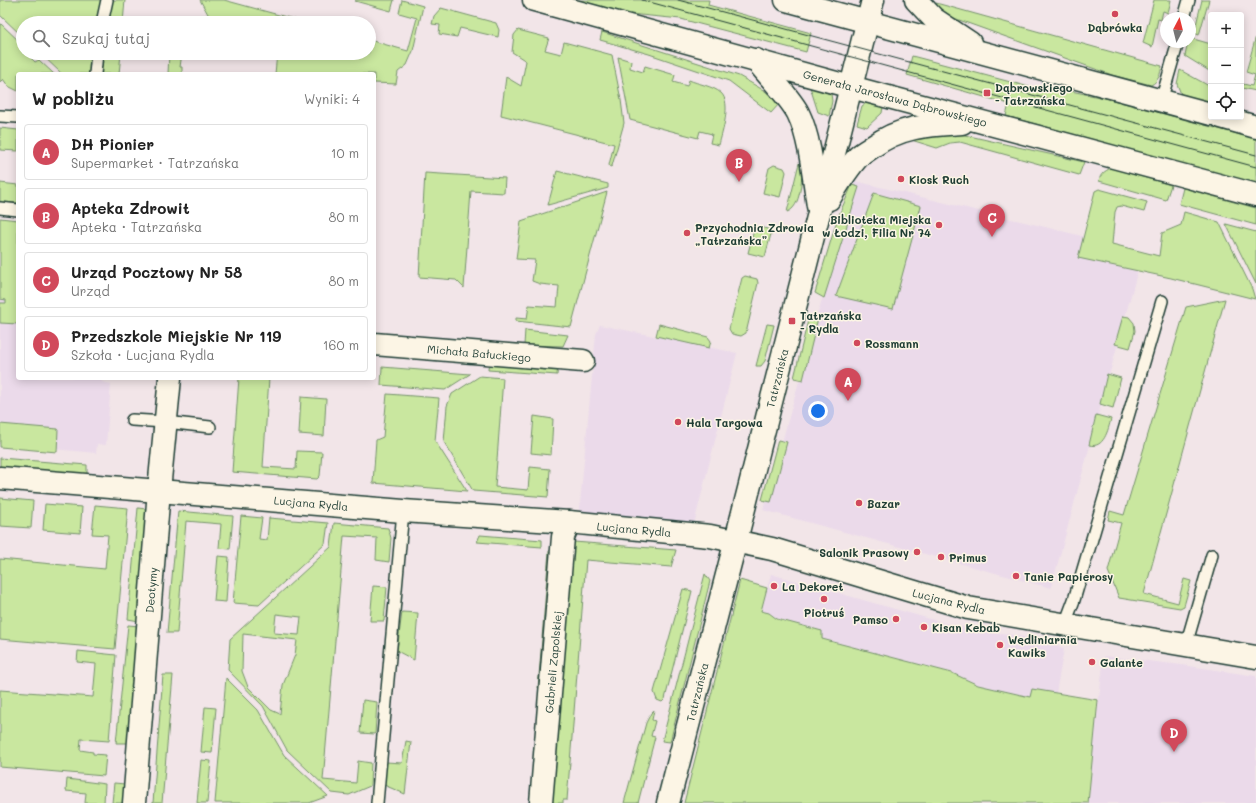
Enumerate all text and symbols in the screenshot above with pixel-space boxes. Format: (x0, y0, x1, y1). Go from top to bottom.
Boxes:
marker: Dąbrówka (1110, 9, 1120, 19)
north arrow (1160, 12, 1196, 48)
map controls (1208, 12, 1244, 120)
button: + (1208, 12, 1244, 48)
search box (16, 16, 376, 60)
place label: Dąbrówka (1087, 20, 1143, 35)
icon: search (30, 27, 52, 49)
text: Szukaj tutaj (62, 28, 150, 48)
button: − (1208, 48, 1244, 84)
street label: Generała Jarosława Dąbrowskiego (801, 66, 989, 130)
place label: Dąbrowskiego - Tatrzańska (995, 80, 1073, 108)
button: locate (1208, 84, 1244, 120)
text: W pobliżu (32, 87, 114, 109)
marker: Dąbrowskiego - Tatrzańska (982, 88, 992, 98)
text: Wyniki: 4 (304, 90, 360, 107)
text: DH Pionier (71, 134, 154, 154)
text: A (41, 144, 51, 161)
text: 10 m (331, 144, 359, 161)
pin: B (726, 149, 752, 182)
text: Supermarket · Tatrzańska (71, 154, 239, 171)
place label: Kiosk Ruch (909, 172, 969, 187)
marker: Kiosk Ruch (896, 174, 906, 184)
text: Apteka Zdrowit (71, 198, 190, 218)
pin: C (979, 204, 1005, 237)
text: B (42, 208, 50, 225)
text: 80 m (329, 208, 359, 225)
place label: Biblioteka Miejska w Łodzi, Filia Nr 74 (822, 212, 931, 240)
text: Apteka · Tatrzańska (71, 218, 202, 235)
place label: Przychodnia Zdrowia „Tatrzańska” (695, 220, 814, 248)
marker: Biblioteka Miejska w Łodzi, Filia Nr 74 (934, 220, 944, 230)
marker: Przychodnia Zdrowia „Tatrzańska” (682, 228, 692, 238)
text: Urząd Pocztowy Nr 58 (71, 262, 242, 282)
text: C (41, 272, 51, 289)
text: 80 m (329, 272, 359, 289)
text: Urząd (71, 282, 110, 299)
place label: Tatrzańska - Rydla (800, 308, 862, 336)
marker: Tatrzańska - Rydla (787, 316, 797, 326)
text: Przedszkole Miejskie Nr 119 (71, 326, 281, 346)
text: D (41, 336, 51, 353)
text: 160 m (323, 336, 359, 353)
place label: Rossmann (865, 336, 919, 351)
marker: Rossmann (852, 338, 862, 348)
street label: Michała Bałuckiego (427, 341, 532, 365)
text: Szkoła · Lucjana Rydla (71, 346, 215, 363)
street label: Tatrzańska (762, 347, 792, 409)
pin: A (835, 368, 861, 401)
your location (808, 401, 828, 421)
place label: Hala Targowa (686, 415, 763, 430)
marker: Hala Targowa (673, 417, 683, 427)
street label: Lucjana Rydla (273, 492, 349, 514)
place label: Bazar (867, 496, 900, 511)
marker: Bazar (854, 498, 864, 508)
street label: Lucjana Rydla (596, 518, 672, 540)
place label: Salonik Prasowy (819, 545, 909, 560)
marker: Salonik Prasowy (912, 547, 922, 557)
place label: Primus (949, 550, 987, 565)
marker: Primus (936, 552, 946, 562)
street label: Deotymy (142, 566, 160, 614)
place label: Tanie Papierosy (1024, 569, 1113, 584)
marker: Tanie Papierosy (1011, 571, 1021, 581)
place label: La Dekoret (782, 579, 843, 594)
marker: La Dekoret (769, 581, 779, 591)
street label: Lucjana Rydla (911, 585, 987, 617)
marker: Piotruś (819, 594, 829, 604)
place label: Piotruś (804, 605, 845, 620)
street label: Gabrieli Zapolskiej (541, 610, 565, 714)
place label: Pamso (853, 612, 888, 627)
marker: Pamso (891, 614, 901, 624)
place label: Kisan Kebab (932, 620, 1000, 635)
marker: Kisan Kebab (919, 622, 929, 632)
place label: Wędliniarnia Kawiks (1008, 632, 1077, 660)
marker: Wędliniarnia Kawiks (995, 640, 1005, 650)
place label: Galante (1100, 655, 1143, 670)
marker: Galante (1087, 657, 1097, 667)
street label: Tatrzańska (682, 661, 712, 723)
pin: D (1161, 719, 1187, 752)

